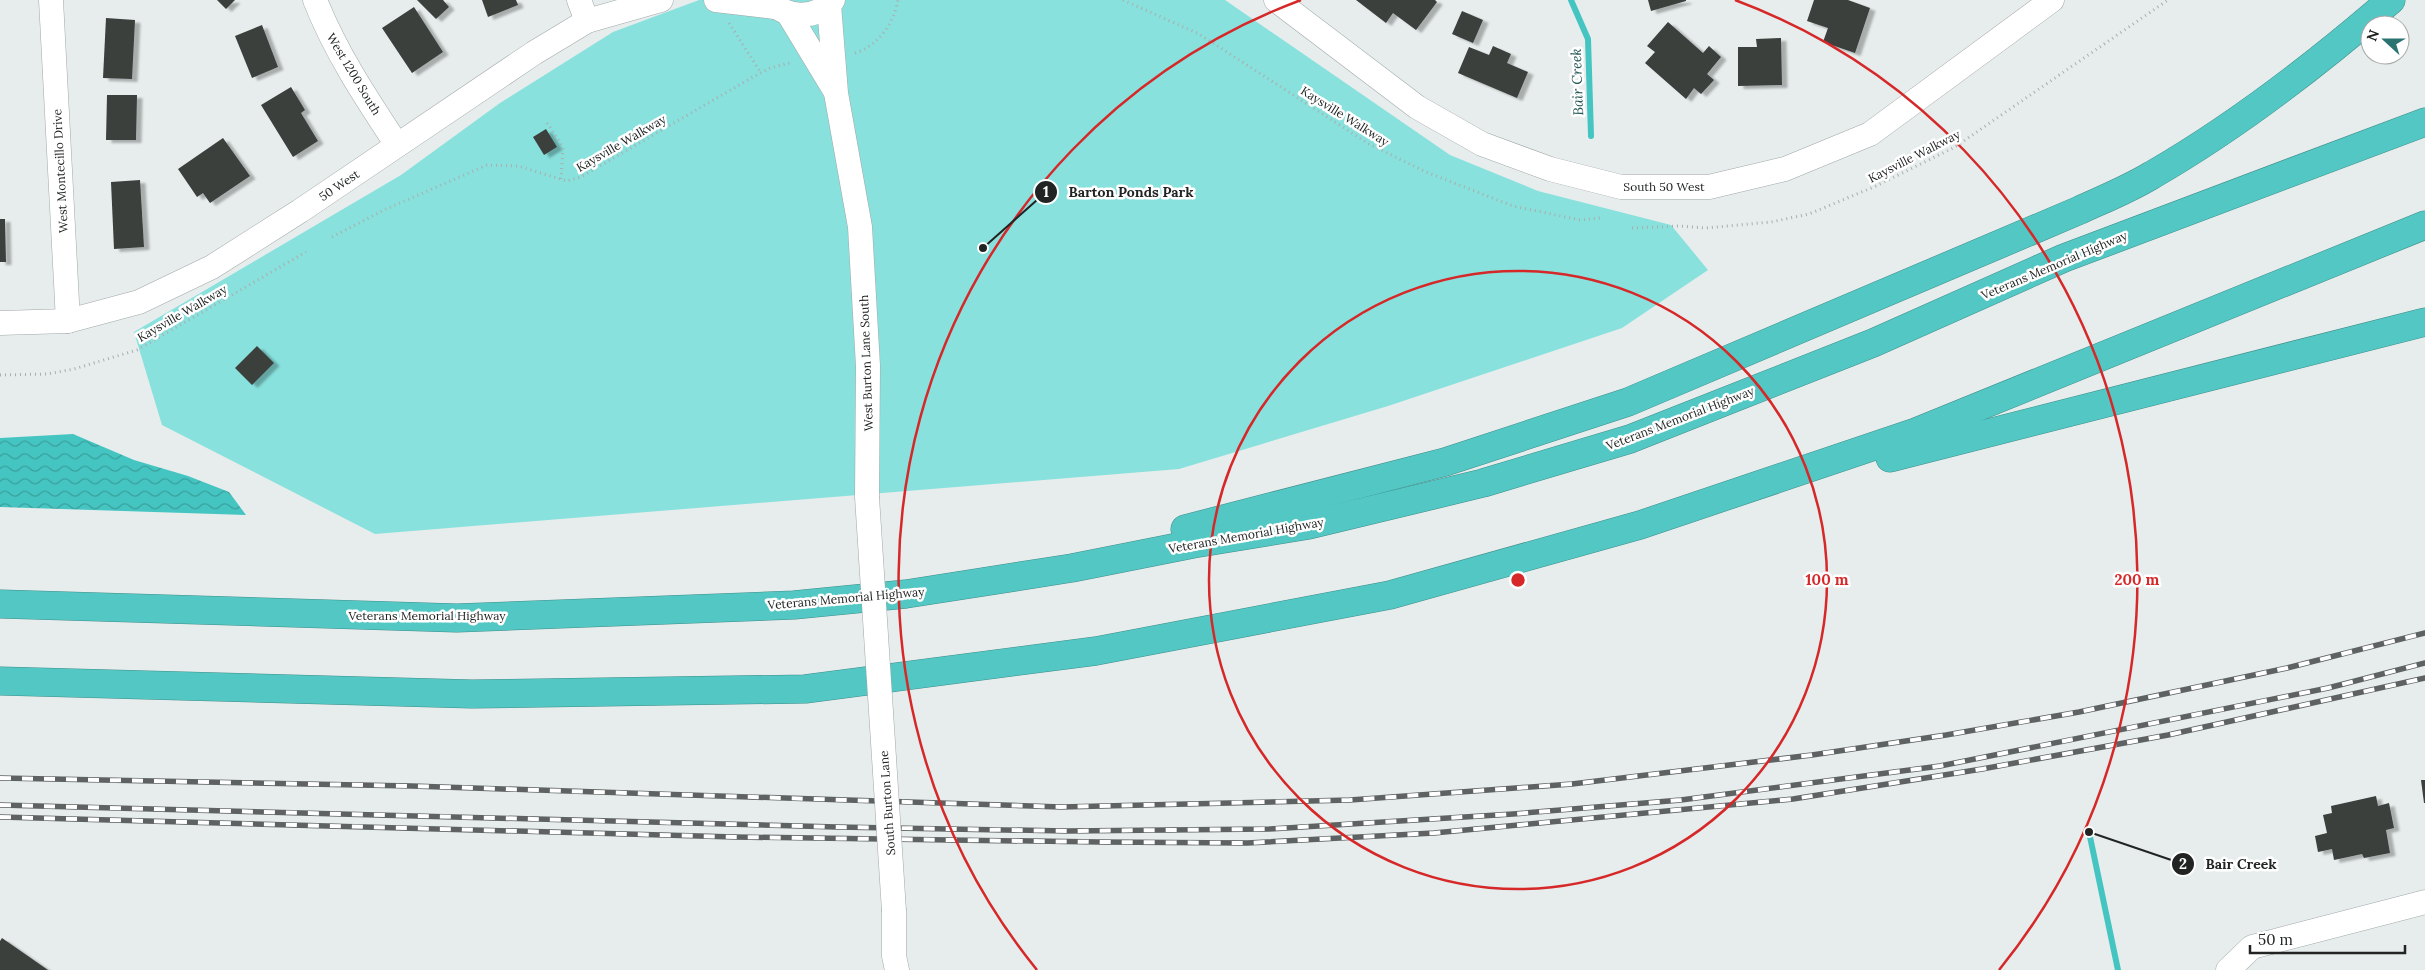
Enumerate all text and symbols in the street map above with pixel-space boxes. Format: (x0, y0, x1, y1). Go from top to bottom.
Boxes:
north arrow (2360, 15, 2410, 65)
text: N (2363, 27, 2383, 44)
street label: West 1200 South (324, 30, 384, 118)
water label: Bair Creek (1567, 48, 1587, 116)
street label: Kaysville Walkway (1298, 83, 1392, 149)
street label: West Montecillo Drive (49, 108, 71, 233)
street label: Kaysville Walkway (573, 111, 669, 175)
street label: Kaysville Walkway (1866, 126, 1963, 186)
street label: 50 West (316, 166, 362, 204)
callout: Barton Ponds Park (1034, 177, 1204, 206)
street label: South 50 West (1623, 179, 1705, 194)
text: 1 (1043, 182, 1049, 201)
text: Barton Ponds Park (1068, 183, 1194, 201)
street label: Veterans Memorial Highway (1978, 227, 2130, 303)
street label: Kaysville Walkway (134, 281, 230, 345)
street label: West Burton Lane South (856, 295, 876, 431)
street label: Veterans Memorial Highway (1603, 383, 1757, 454)
street label: Veterans Memorial Highway (1166, 514, 1325, 556)
text: 100 m (1806, 570, 1849, 589)
text: 200 m (2115, 570, 2160, 589)
centre of rings (1509, 571, 1527, 589)
street label: Veterans Memorial Highway (766, 584, 926, 612)
street label: Veterans Memorial Highway (347, 608, 506, 623)
street label: South Burton Lane (876, 750, 898, 856)
callout: Bair Creek (2170, 850, 2287, 879)
text: 2 (2179, 854, 2187, 873)
text: Bair Creek (2205, 855, 2277, 873)
scale bar (2250, 922, 2405, 954)
text: 50 m (2258, 930, 2293, 949)

